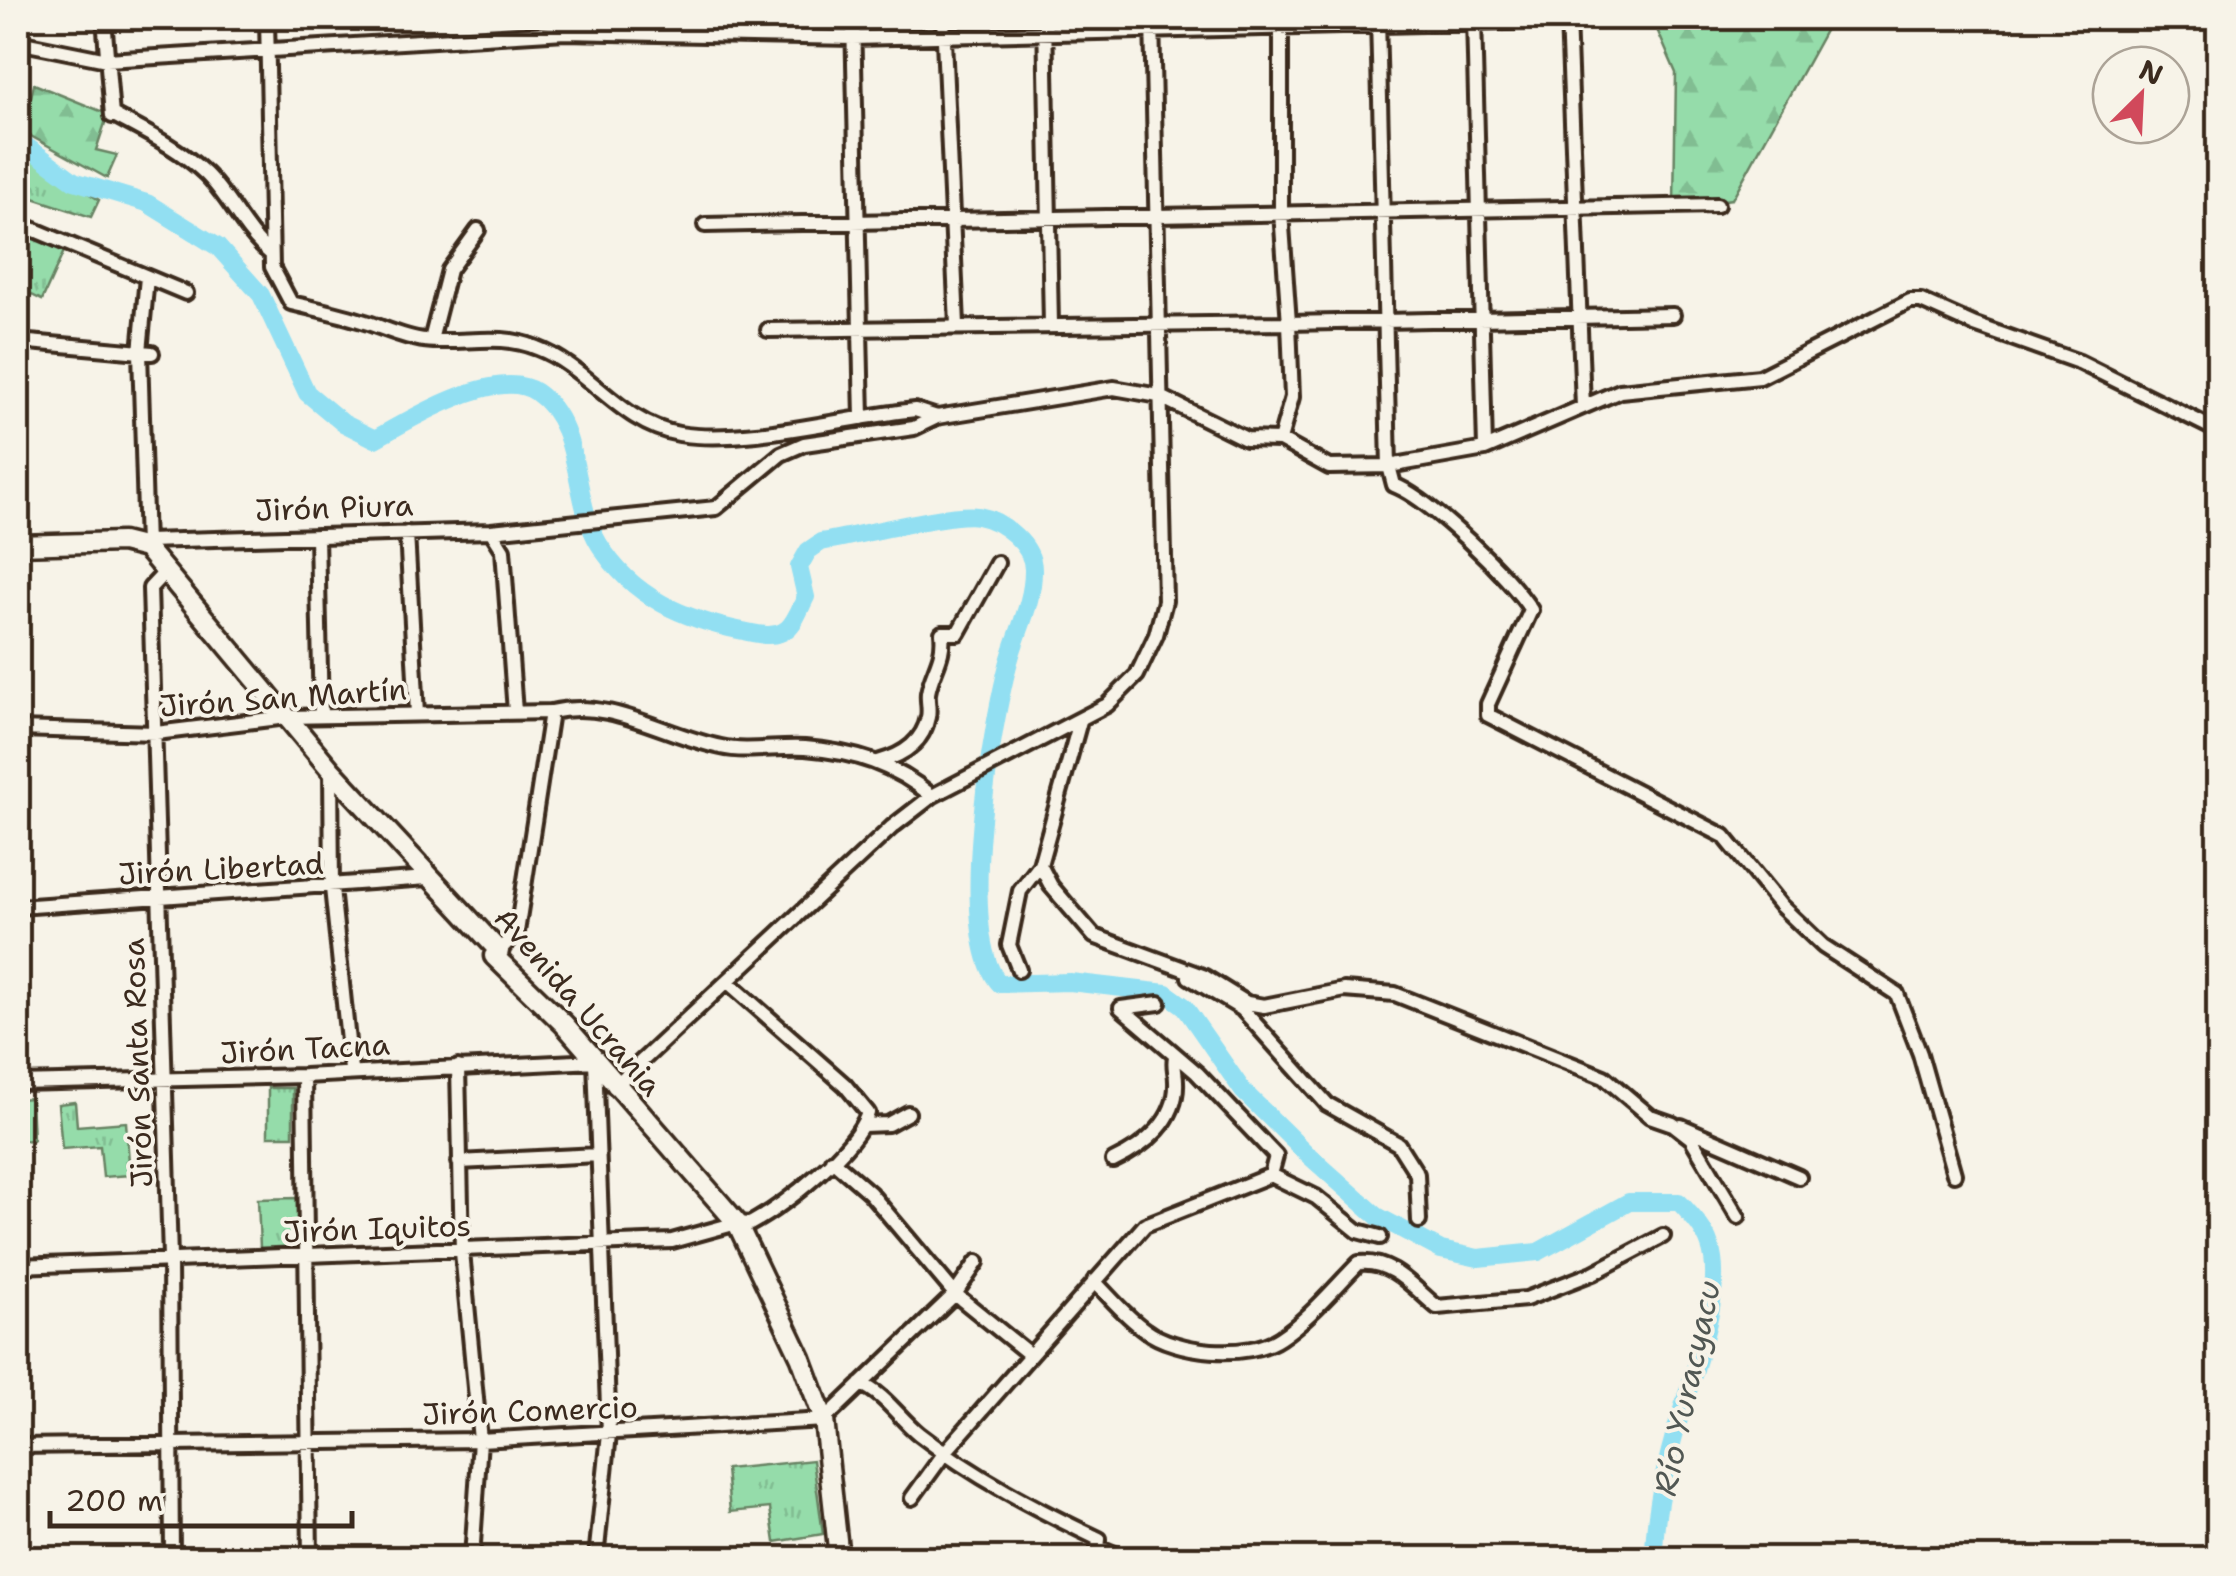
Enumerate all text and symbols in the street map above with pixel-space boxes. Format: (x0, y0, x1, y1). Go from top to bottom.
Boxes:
north arrow (2091, 45, 2191, 145)
text: N (2133, 50, 2169, 94)
street label: Jirón Piura (254, 484, 414, 531)
street label: Jirón San Martín (158, 668, 408, 727)
street label: Jirón Libertad (117, 843, 325, 894)
street label: Avenida Ucrania (485, 899, 672, 1105)
street label: Jirón Santa Rosa (113, 937, 162, 1189)
street label: Jirón Tacna (219, 1024, 391, 1073)
street label: Jirón Iquitos (282, 1205, 472, 1252)
water label: Río Yuracyacu (1643, 1277, 1730, 1499)
street label: Jirón Comercio (421, 1386, 639, 1435)
scale bar (50, 1466, 352, 1528)
text: 200 m (65, 1480, 163, 1521)

